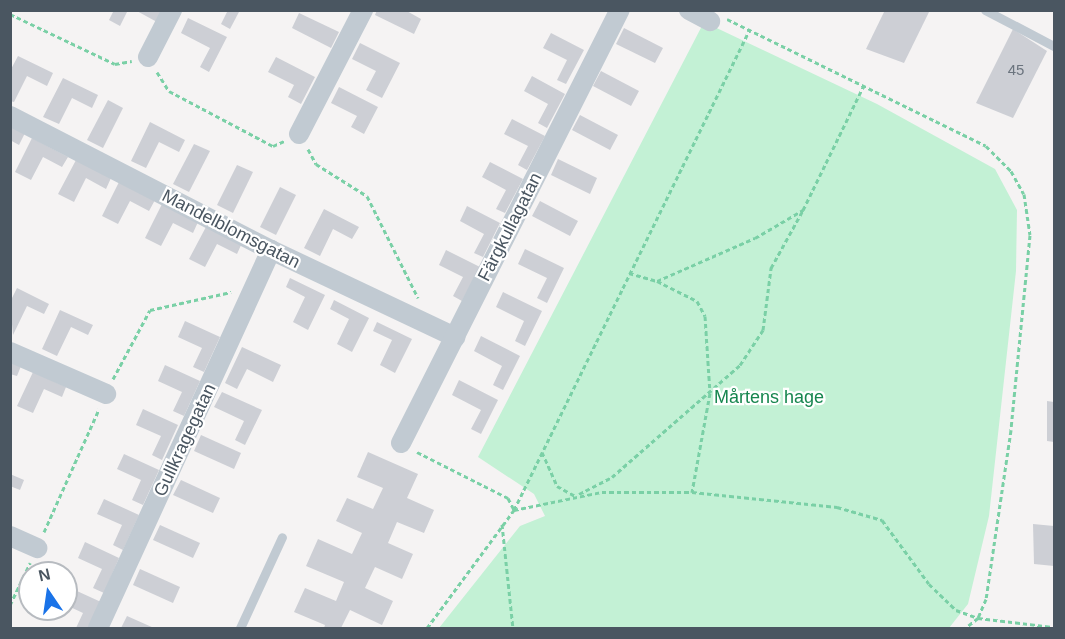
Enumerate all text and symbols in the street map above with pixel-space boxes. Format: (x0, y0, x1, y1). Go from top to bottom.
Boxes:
house number: 45 (1008, 61, 1024, 79)
street label: Färgkullagatan (473, 169, 547, 285)
street label: Mandelblomsgatan (158, 185, 304, 273)
street label: Gullkragegatan (149, 380, 221, 500)
park label: Mårtens hage (714, 386, 824, 408)
north arrow (18, 561, 78, 621)
text: N (37, 565, 52, 585)

